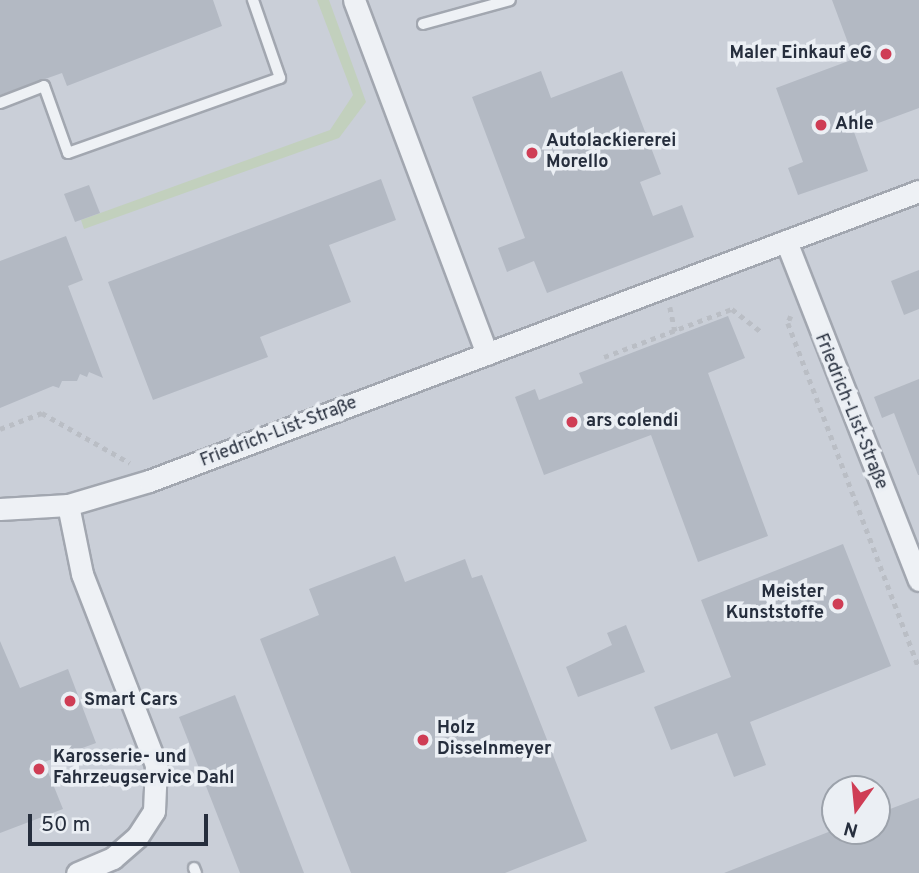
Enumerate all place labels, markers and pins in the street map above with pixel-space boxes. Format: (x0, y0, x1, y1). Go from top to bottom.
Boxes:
place label: Maler Einkauf eG (729, 43, 872, 65)
marker: Maler Einkauf eG (878, 46, 894, 62)
place label: Ahle (835, 114, 874, 136)
marker: Ahle (813, 117, 829, 133)
place label: Autolackiererei Morello (546, 132, 676, 174)
marker: Autolackiererei Morello (524, 145, 540, 161)
place label: ars colendi (586, 411, 678, 433)
marker: ars colendi (564, 414, 580, 430)
place label: Meister Kunststoffe (726, 583, 824, 626)
marker: Meister Kunststoffe (830, 596, 846, 612)
place label: Smart Cars (84, 690, 178, 712)
marker: Smart Cars (62, 693, 78, 709)
place label: Holz Disselnmeyer (437, 719, 552, 762)
marker: Holz Disselnmeyer (415, 732, 431, 748)
place label: Karosserie- und Fahrzeugservice Dahl (53, 748, 235, 790)
marker: Karosserie- und Fahrzeugservice Dahl (31, 761, 47, 777)

